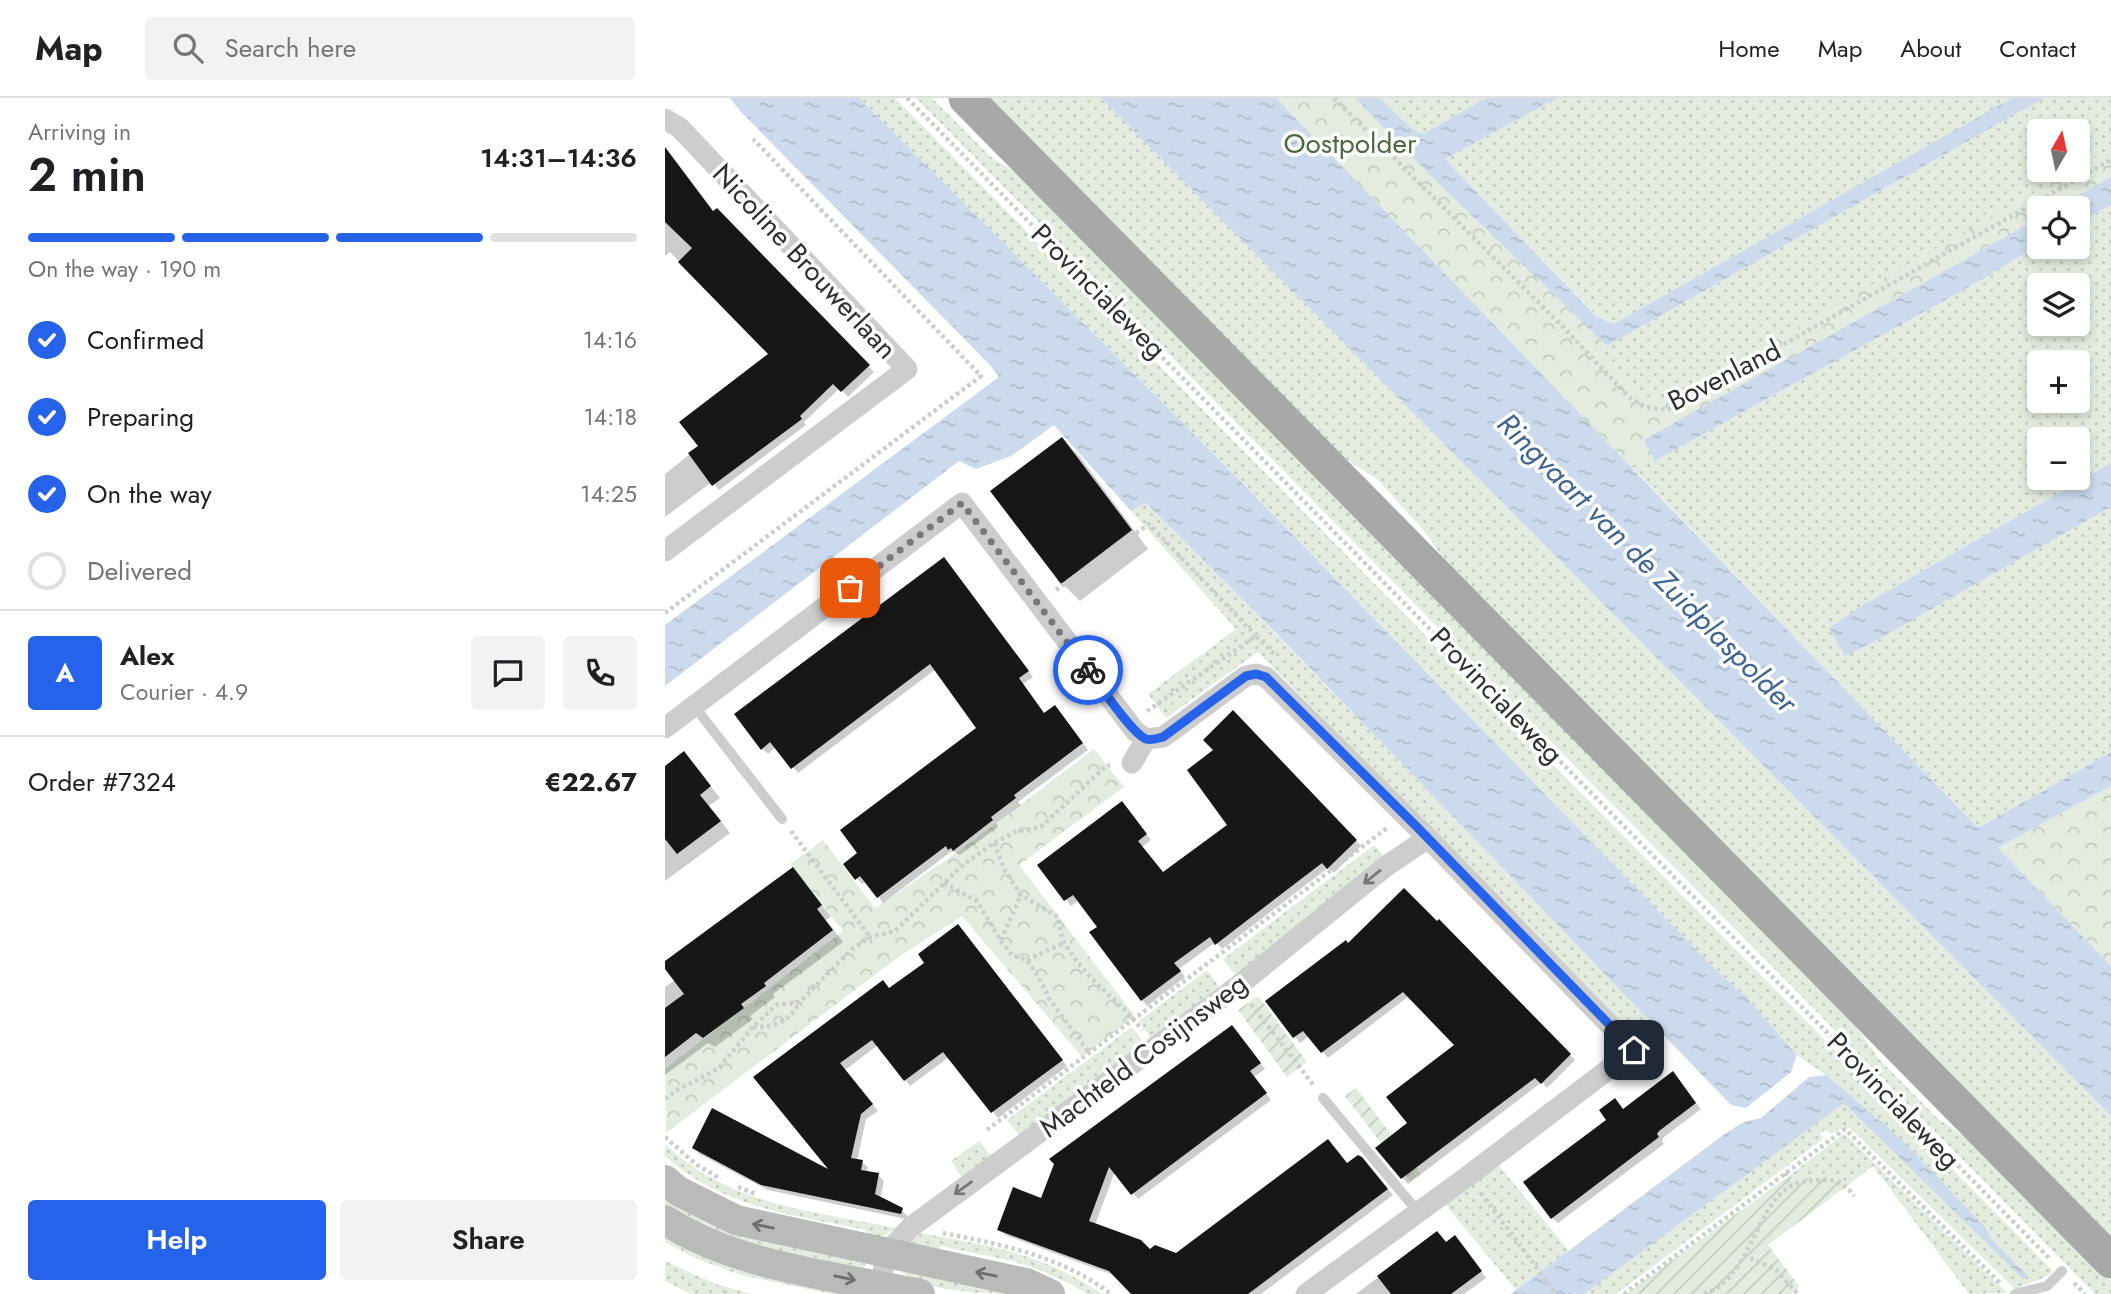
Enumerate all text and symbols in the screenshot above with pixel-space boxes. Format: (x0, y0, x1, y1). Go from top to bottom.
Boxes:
search box (145, 17, 635, 80)
text: Map (35, 25, 103, 72)
icon: search (169, 29, 207, 67)
text: Search here (225, 29, 356, 67)
text: Home (1718, 31, 1780, 66)
text: Map (1818, 31, 1862, 66)
text: About (1900, 31, 1961, 66)
text: Contact (1999, 31, 2076, 66)
text: Arriving in (28, 115, 131, 149)
north arrow (2027, 119, 2089, 182)
map controls (2027, 119, 2090, 490)
park label: Oostpolder (1283, 123, 1417, 164)
text: 14:31–14:36 (480, 139, 637, 177)
text: 2 min (28, 142, 146, 208)
street label: Nicoline Brouwerlaan (703, 154, 906, 368)
button: locate (2027, 196, 2090, 259)
street label: Provincialeweg (1022, 214, 1176, 368)
text: On the way · 190 m (28, 252, 221, 286)
button: layers (2027, 273, 2090, 336)
icon: check (28, 321, 66, 359)
text: Confirmed (87, 321, 204, 359)
text: 14:16 (583, 323, 637, 357)
street label: Bovenland (1661, 329, 1788, 421)
button: + (2027, 350, 2090, 413)
icon: check (28, 398, 66, 436)
text: Preparing (87, 398, 194, 436)
text: 14:18 (583, 400, 637, 434)
water label: Ringvaart van de Zuidplaspolder (1488, 403, 1809, 724)
button: − (2027, 427, 2090, 490)
icon: check (28, 475, 66, 513)
text: On the way (87, 475, 212, 513)
text: 14:25 (580, 477, 637, 511)
text: Delivered (87, 552, 192, 590)
pin (820, 558, 880, 618)
icon: bag (831, 569, 869, 607)
street label: Provincialeweg (1421, 618, 1573, 773)
courier (1053, 635, 1123, 705)
button: chat (471, 636, 545, 710)
button: phone (563, 636, 637, 710)
text: Alex (120, 637, 174, 675)
icon: bike (1069, 651, 1107, 689)
text: A (55, 654, 75, 692)
text: Courier · 4.9 (120, 675, 248, 709)
text: Order #7324 (28, 763, 176, 801)
text: €22.67 (544, 763, 637, 801)
one-way arrow (1364, 870, 1382, 885)
street label: Machteld Cosijnsweg (1031, 963, 1256, 1147)
pin (1604, 1020, 1664, 1080)
street label: Provincialeweg (1818, 1023, 1970, 1178)
icon: home (1615, 1031, 1653, 1069)
one-way arrow (954, 1181, 973, 1195)
button: Help (28, 1200, 326, 1280)
button: Share (340, 1200, 637, 1280)
one-way arrow (752, 1219, 775, 1232)
one-way arrow (975, 1266, 998, 1280)
one-way arrow (833, 1272, 856, 1286)

